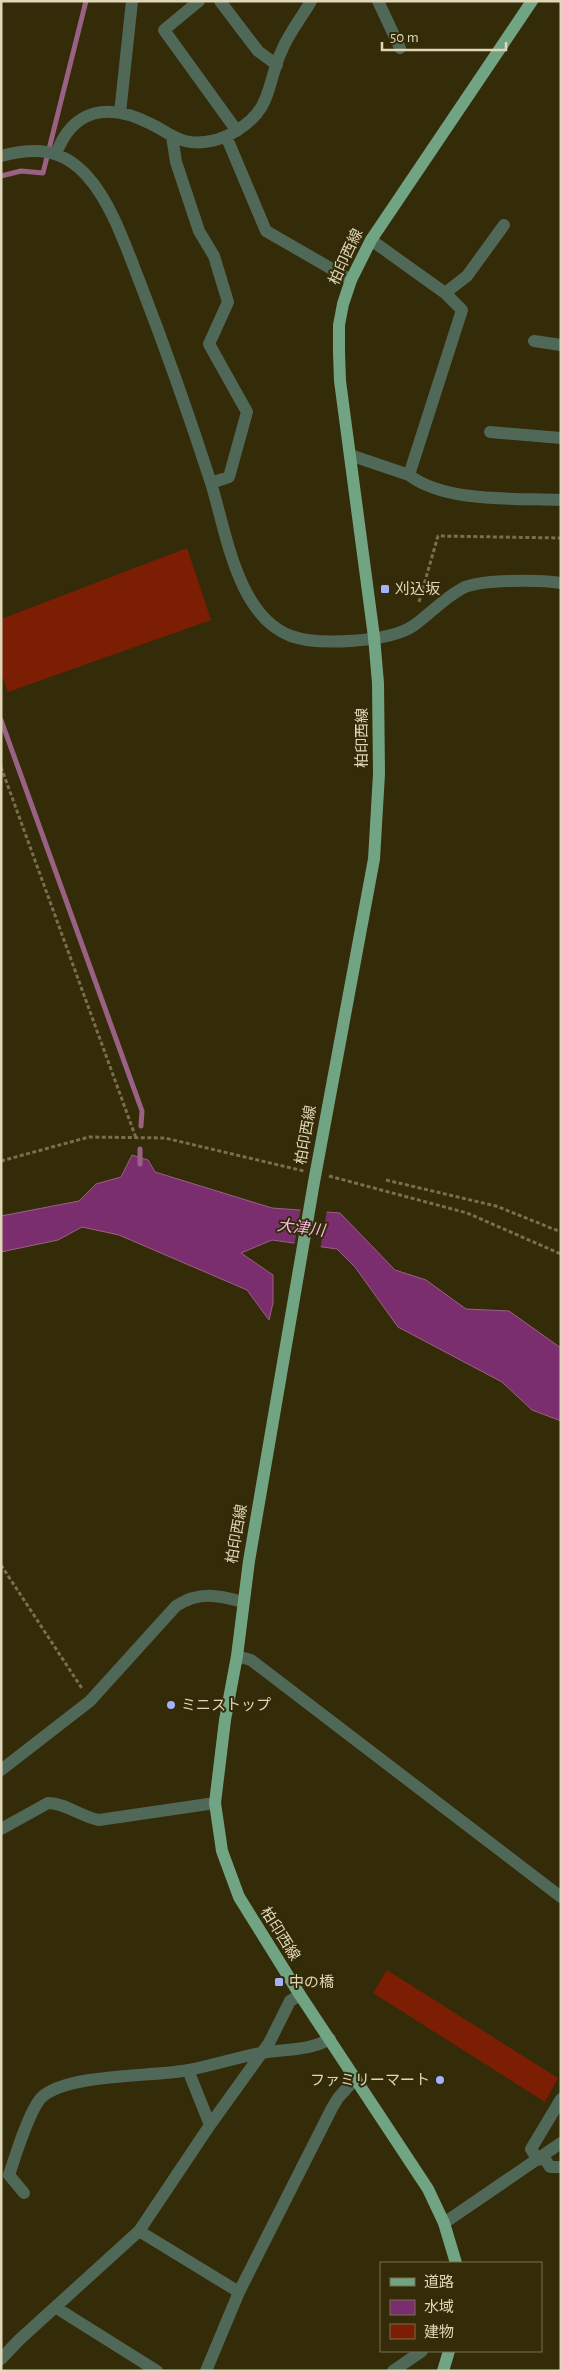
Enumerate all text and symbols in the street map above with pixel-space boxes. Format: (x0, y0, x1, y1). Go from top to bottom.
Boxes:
scale bar (382, 20, 506, 52)
text: 50 m (390, 30, 419, 45)
street label: 柏印西線 (326, 226, 365, 287)
place label: 刈込坂 (395, 581, 440, 597)
marker: 刈込坂 (379, 583, 391, 595)
street label: 柏印西線 (354, 708, 370, 768)
street label: 柏印西線 (292, 1104, 319, 1166)
water label: 大津川 (276, 1216, 328, 1239)
street label: 柏印西線 (223, 1503, 250, 1565)
place label: ミニストップ (181, 1697, 271, 1713)
marker: ミニストップ (165, 1699, 177, 1711)
street label: 柏印西線 (258, 1904, 303, 1963)
place label: 中の橋 (289, 1974, 334, 1990)
marker: 中の橋 (273, 1976, 285, 1988)
place label: ファミリーマート (310, 2073, 430, 2088)
marker: ファミリーマート (434, 2074, 446, 2086)
legend (380, 2262, 542, 2352)
text: 道路 (424, 2274, 454, 2290)
text: 水域 (424, 2299, 454, 2315)
text: 建物 (424, 2324, 454, 2340)

